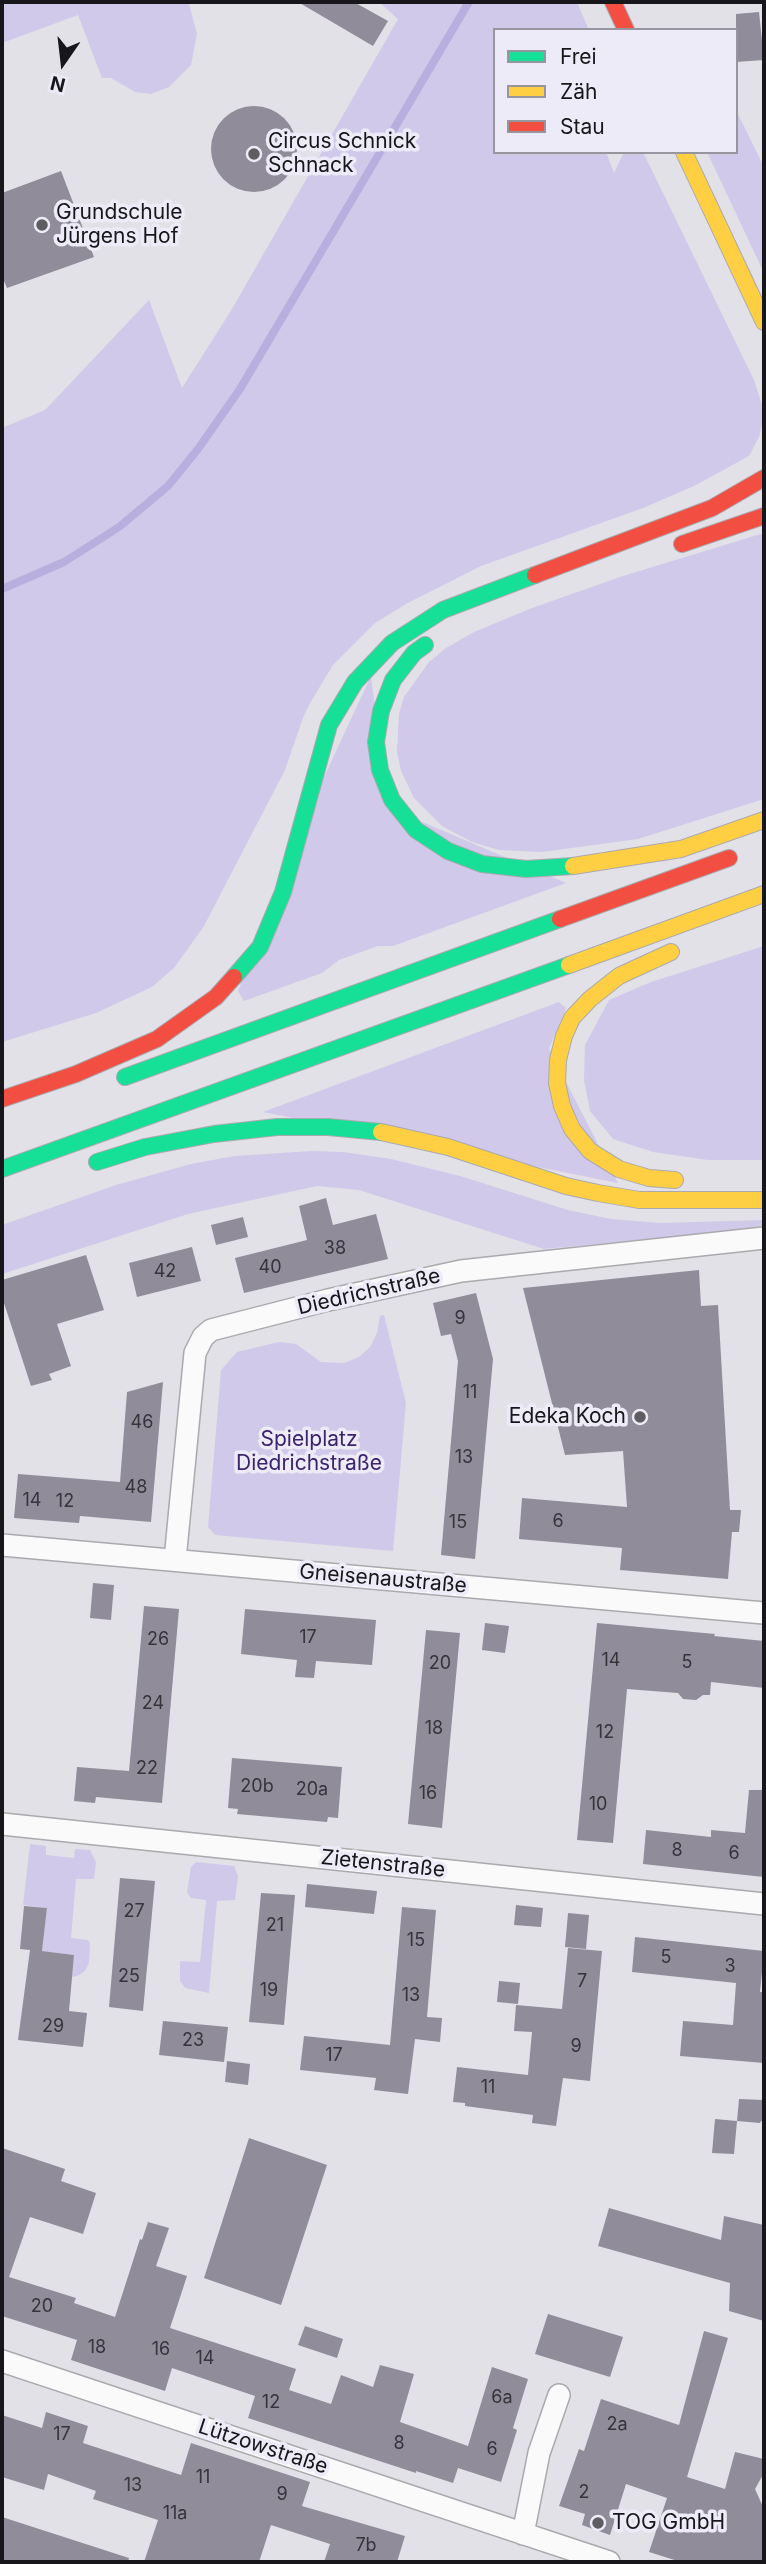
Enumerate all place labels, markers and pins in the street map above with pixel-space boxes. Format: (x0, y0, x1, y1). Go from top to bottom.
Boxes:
place label: Circus Schnick Schnack (268, 129, 416, 179)
marker: Circus Schnick Schnack (246, 146, 262, 162)
place label: Grundschule Jürgens Hof (56, 200, 183, 250)
marker: Grundschule Jürgens Hof (34, 217, 50, 233)
place label: Edeka Koch (509, 1404, 626, 1430)
marker: Edeka Koch (632, 1409, 648, 1425)
place label: TOG GmbH (612, 2510, 725, 2536)
marker: TOG GmbH (590, 2515, 606, 2531)

